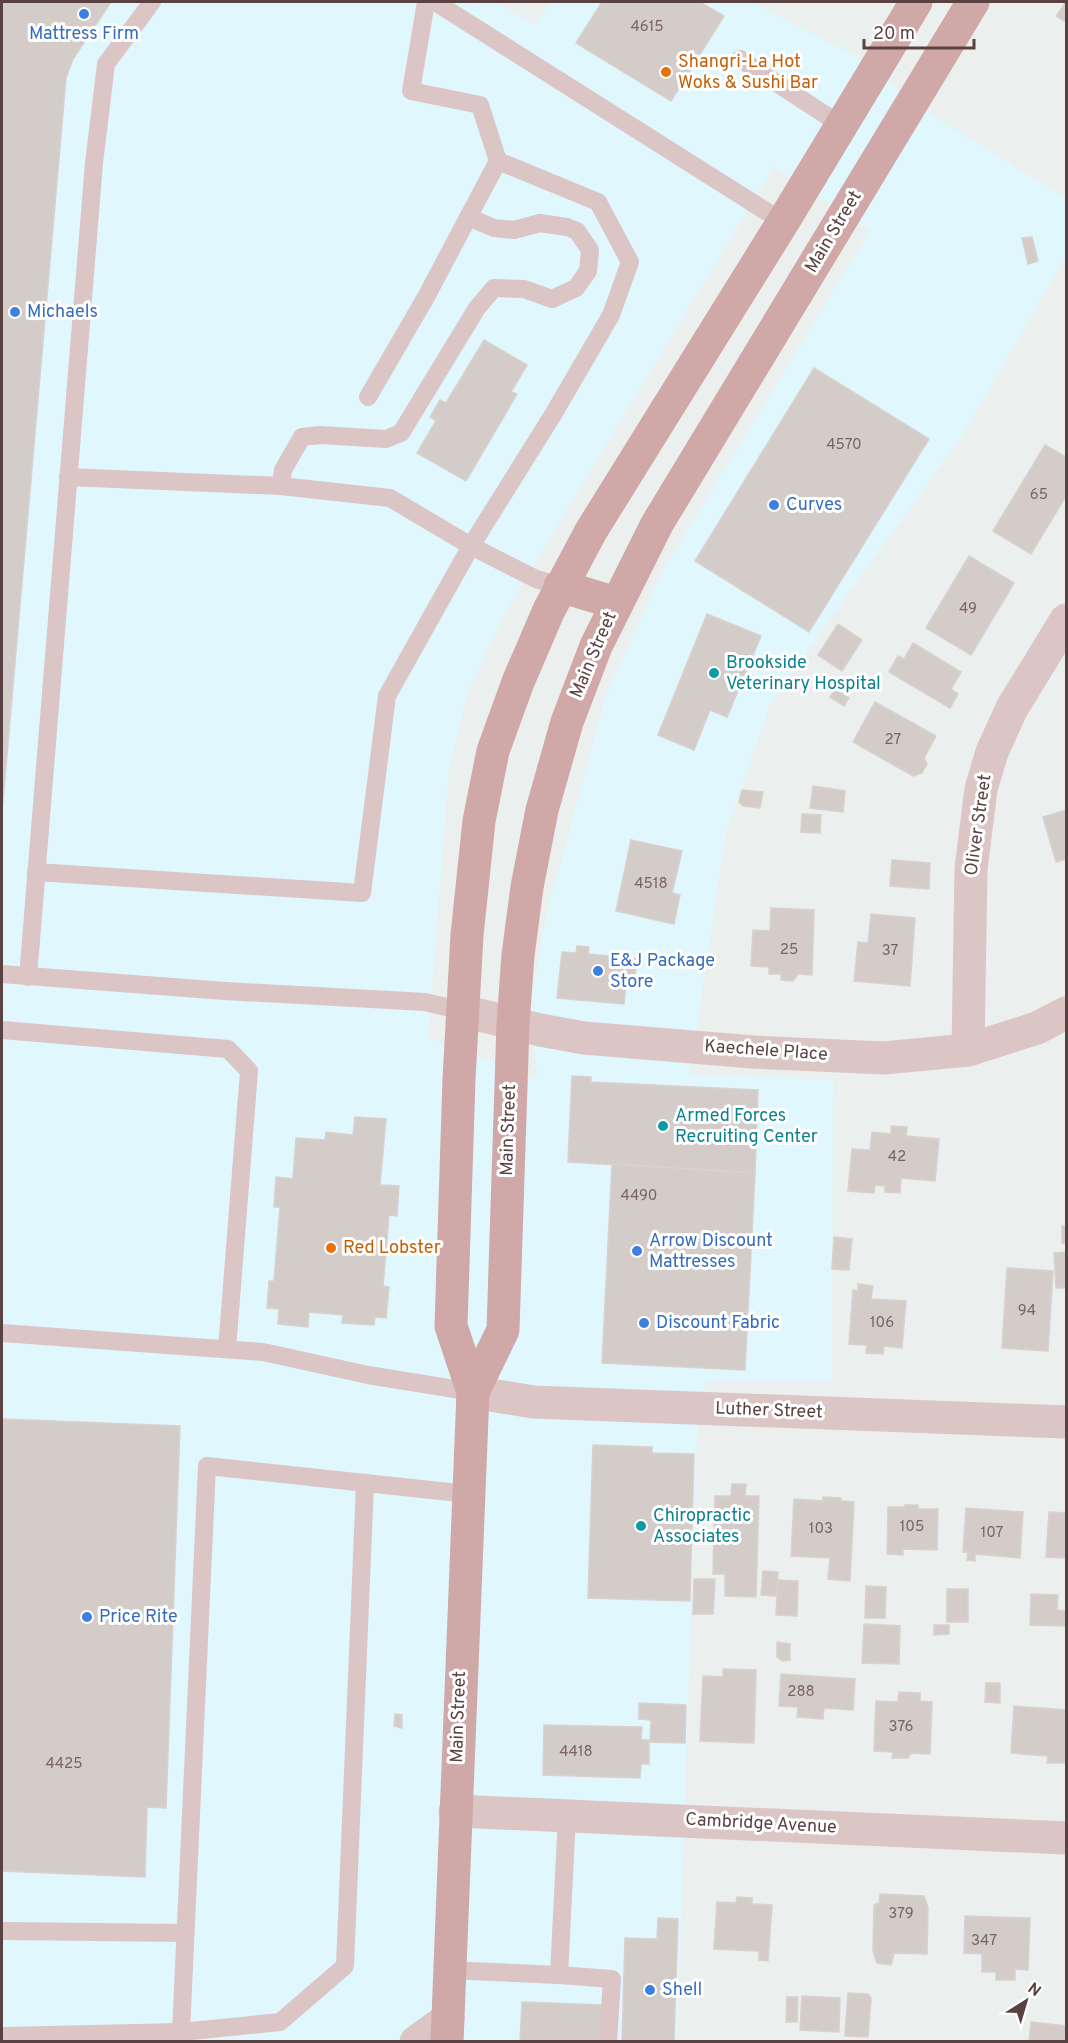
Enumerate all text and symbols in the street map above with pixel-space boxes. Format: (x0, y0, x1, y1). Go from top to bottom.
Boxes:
marker: Mattress Firm (77, 7, 91, 21)
scale bar (864, 12, 974, 50)
house number: 4615 (630, 18, 664, 37)
place label: Mattress Firm (29, 23, 139, 46)
text: 20 m (873, 23, 915, 46)
place label: Shangri-La Hot Woks & Sushi Bar (678, 51, 818, 95)
marker: Shangri-La Hot Woks & Sushi Bar (659, 65, 673, 79)
street label: Main Street (800, 187, 868, 277)
place label: Michaels (27, 301, 98, 324)
marker: Michaels (8, 305, 22, 319)
house number: 4570 (826, 436, 862, 455)
house number: 65 (1030, 486, 1048, 505)
place label: Curves (786, 494, 842, 517)
marker: Curves (767, 498, 781, 512)
house number: 49 (959, 600, 977, 619)
street label: Main Street (565, 608, 623, 702)
place label: Brookside Veterinary Hospital (726, 652, 881, 696)
marker: Brookside Veterinary Hospital (707, 666, 721, 680)
house number: 27 (885, 731, 902, 750)
street label: Oliver Street (960, 773, 998, 877)
house number: 4518 (634, 875, 668, 894)
house number: 25 (780, 941, 798, 960)
house number: 37 (882, 942, 899, 961)
place label: E&J Package Store (610, 950, 715, 994)
marker: E&J Package Store (591, 964, 605, 978)
street label: Kaechele Place (703, 1035, 829, 1067)
street label: Main Street (496, 1084, 522, 1176)
place label: Armed Forces Recruiting Center (675, 1105, 818, 1149)
marker: Armed Forces Recruiting Center (656, 1119, 670, 1133)
house number: 42 (888, 1148, 906, 1167)
house number: 4490 (621, 1187, 657, 1206)
place label: Arrow Discount Mattresses (649, 1230, 773, 1274)
place label: Red Lobster (343, 1237, 441, 1260)
marker: Red Lobster (324, 1241, 338, 1255)
marker: Arrow Discount Mattresses (630, 1244, 644, 1258)
house number: 94 (1018, 1302, 1036, 1321)
place label: Discount Fabric (656, 1312, 780, 1335)
house number: 106 (870, 1314, 894, 1333)
marker: Discount Fabric (637, 1316, 651, 1330)
street label: Luther Street (715, 1398, 823, 1424)
place label: Chiropractic Associates (653, 1505, 751, 1549)
house number: 105 (900, 1518, 924, 1537)
marker: Chiropractic Associates (634, 1519, 648, 1533)
house number: 103 (809, 1520, 833, 1539)
house number: 107 (981, 1524, 1003, 1543)
place label: Price Rite (99, 1606, 178, 1629)
marker: Price Rite (80, 1610, 94, 1624)
street label: Main Street (446, 1671, 472, 1763)
house number: 288 (787, 1683, 815, 1702)
house number: 376 (889, 1718, 913, 1737)
house number: 4418 (559, 1743, 593, 1762)
house number: 4425 (45, 1755, 83, 1774)
street label: Cambridge Avenue (685, 1809, 837, 1839)
house number: 379 (888, 1905, 914, 1924)
house number: 347 (971, 1932, 997, 1951)
north arrow (996, 1971, 1056, 2031)
place label: Shell (662, 1979, 702, 2002)
text: N (1023, 1979, 1044, 2002)
marker: Shell (643, 1983, 657, 1997)

